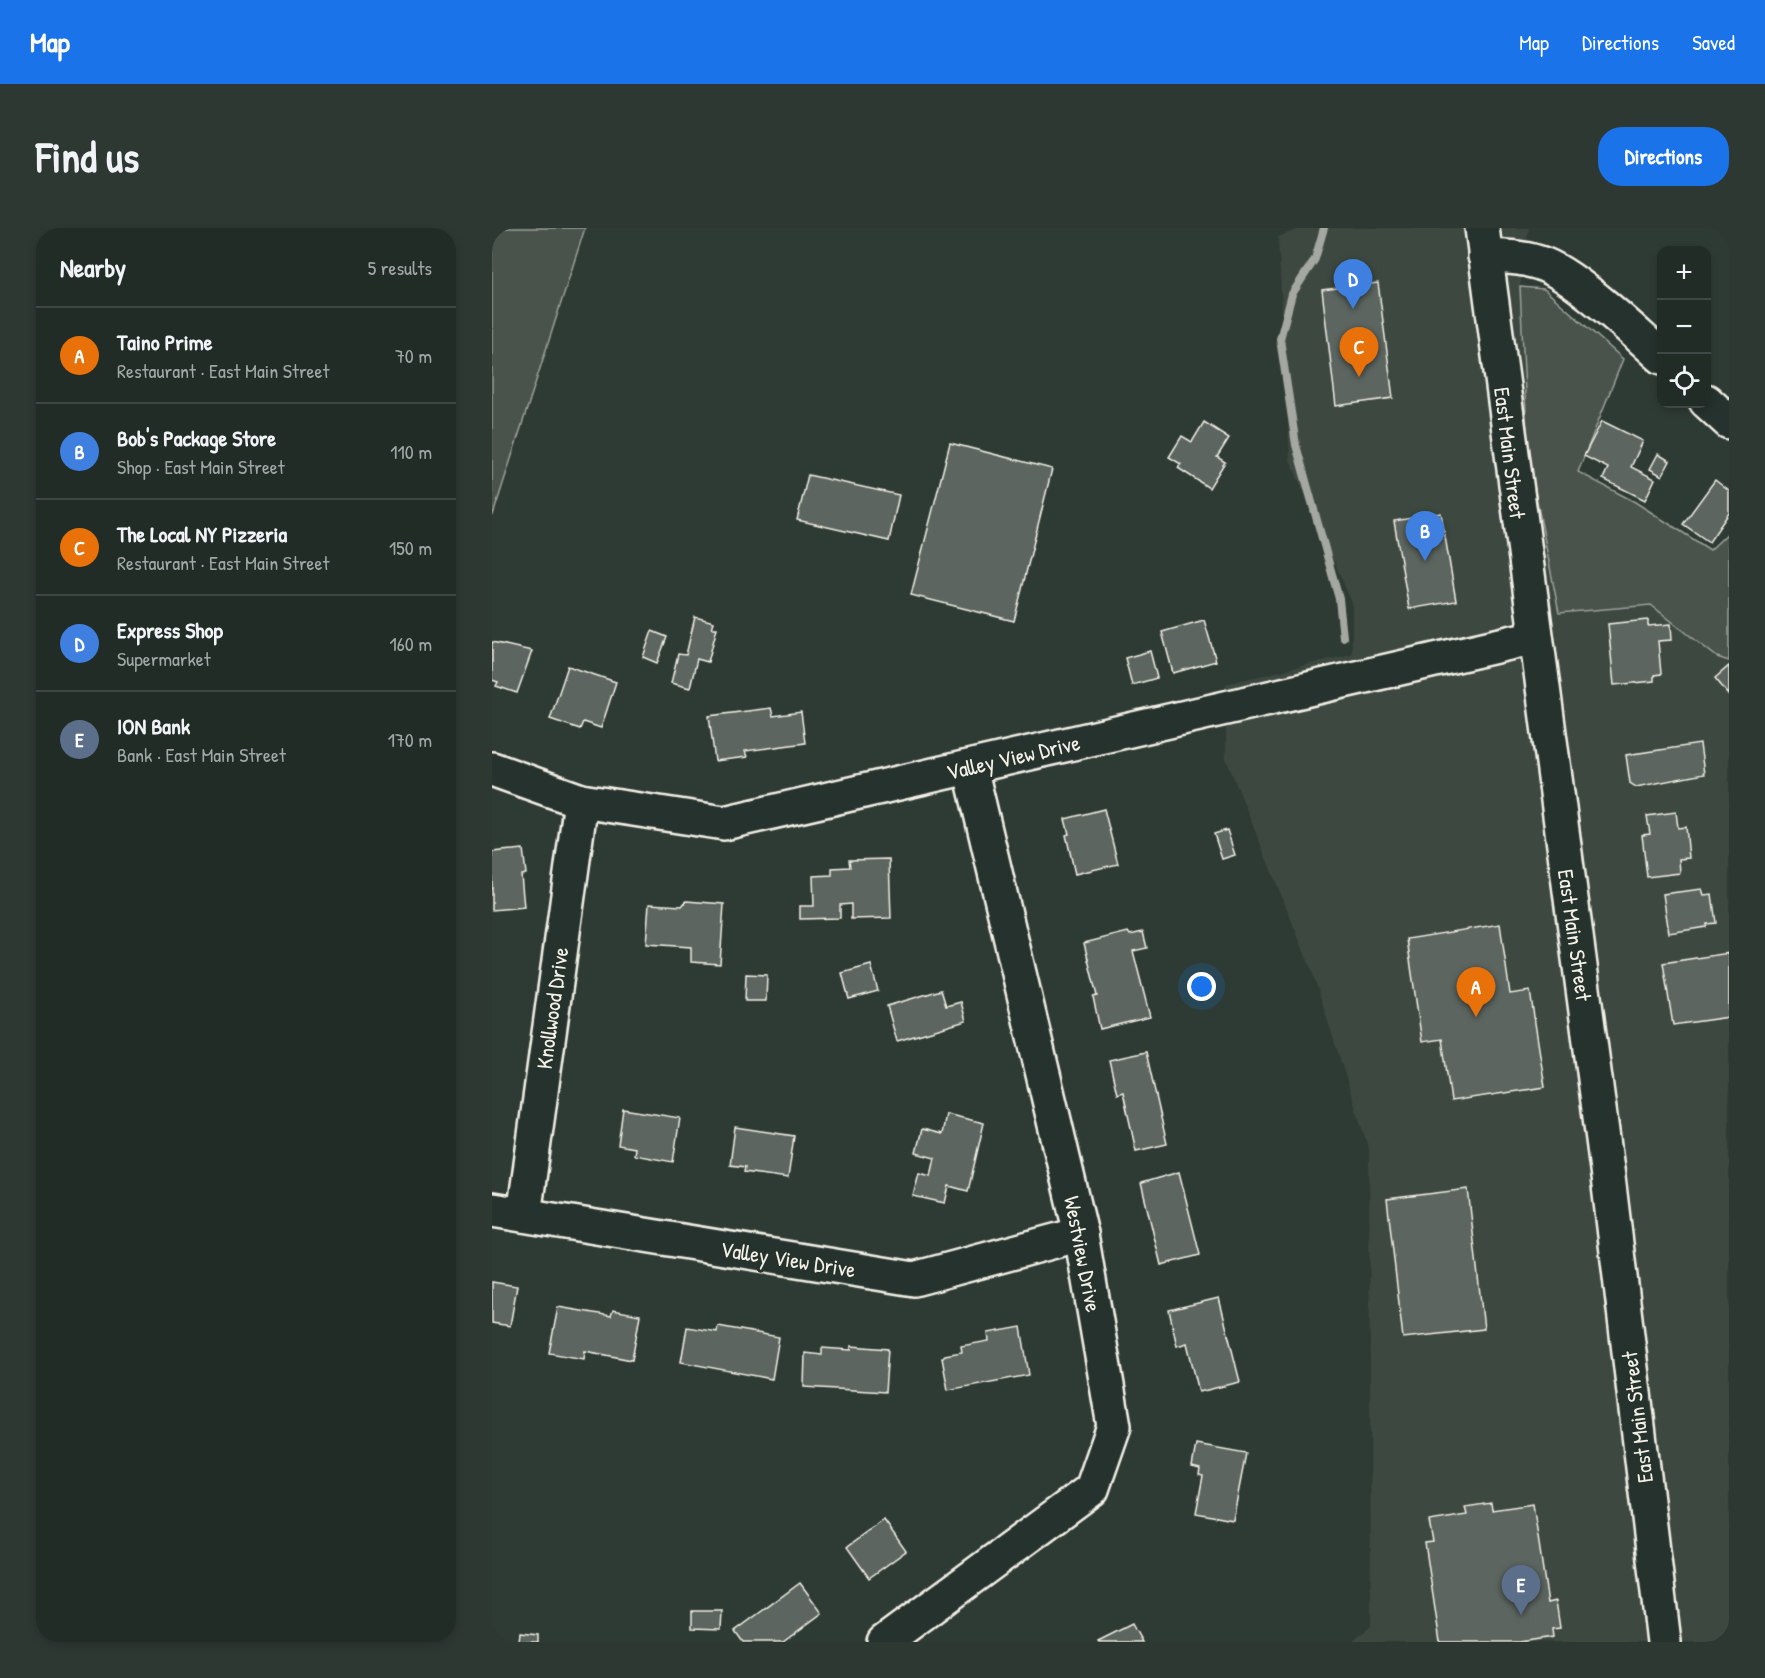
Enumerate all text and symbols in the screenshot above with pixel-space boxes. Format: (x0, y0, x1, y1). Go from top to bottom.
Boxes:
text: Map (30, 23, 70, 61)
text: Map (1519, 28, 1549, 57)
text: Directions (1582, 28, 1659, 57)
text: Saved (1692, 28, 1735, 57)
button: Directions (1598, 127, 1729, 186)
text: Find us (36, 128, 139, 185)
map controls (1657, 246, 1711, 408)
button: + (1657, 246, 1711, 300)
text: Nearby (60, 250, 126, 285)
text: 5 results (368, 254, 432, 281)
pin: D (1334, 260, 1372, 309)
button: − (1657, 300, 1711, 354)
text: Taino Prime (117, 327, 212, 357)
pin: C (1340, 328, 1378, 377)
text: A (75, 342, 84, 369)
text: 70 m (395, 342, 432, 369)
button: locate (1657, 354, 1711, 408)
text: Restaurant · East Main Street (117, 357, 329, 384)
street label: East Main Street (1487, 386, 1533, 521)
text: Bob's Package Store (117, 423, 276, 453)
text: B (74, 438, 85, 465)
text: 110 m (390, 438, 432, 465)
text: Shop · East Main Street (117, 453, 285, 480)
pin: B (1406, 512, 1444, 561)
text: The Local NY Pizzeria (117, 519, 287, 549)
text: C (74, 534, 85, 561)
text: 150 m (389, 534, 432, 561)
text: Restaurant · East Main Street (117, 549, 329, 576)
text: Express Shop (117, 615, 223, 645)
text: D (75, 630, 84, 657)
text: 160 m (390, 630, 432, 657)
text: Supermarket (117, 645, 211, 672)
text: ION Bank (117, 711, 190, 741)
text: E (75, 726, 84, 753)
text: 170 m (388, 726, 432, 753)
street label: Valley View Drive (943, 727, 1083, 787)
text: Bank · East Main Street (117, 741, 286, 768)
street label: East Main Street (1551, 867, 1599, 1003)
street label: Knollwood Drive (529, 945, 575, 1071)
pin: A (1456, 968, 1496, 1017)
your location (1187, 972, 1216, 1001)
street label: Westview Drive (1057, 1193, 1109, 1315)
street label: Valley View Drive (718, 1234, 858, 1285)
street label: East Main Street (1614, 1349, 1660, 1484)
pin: E (1502, 1566, 1540, 1615)

